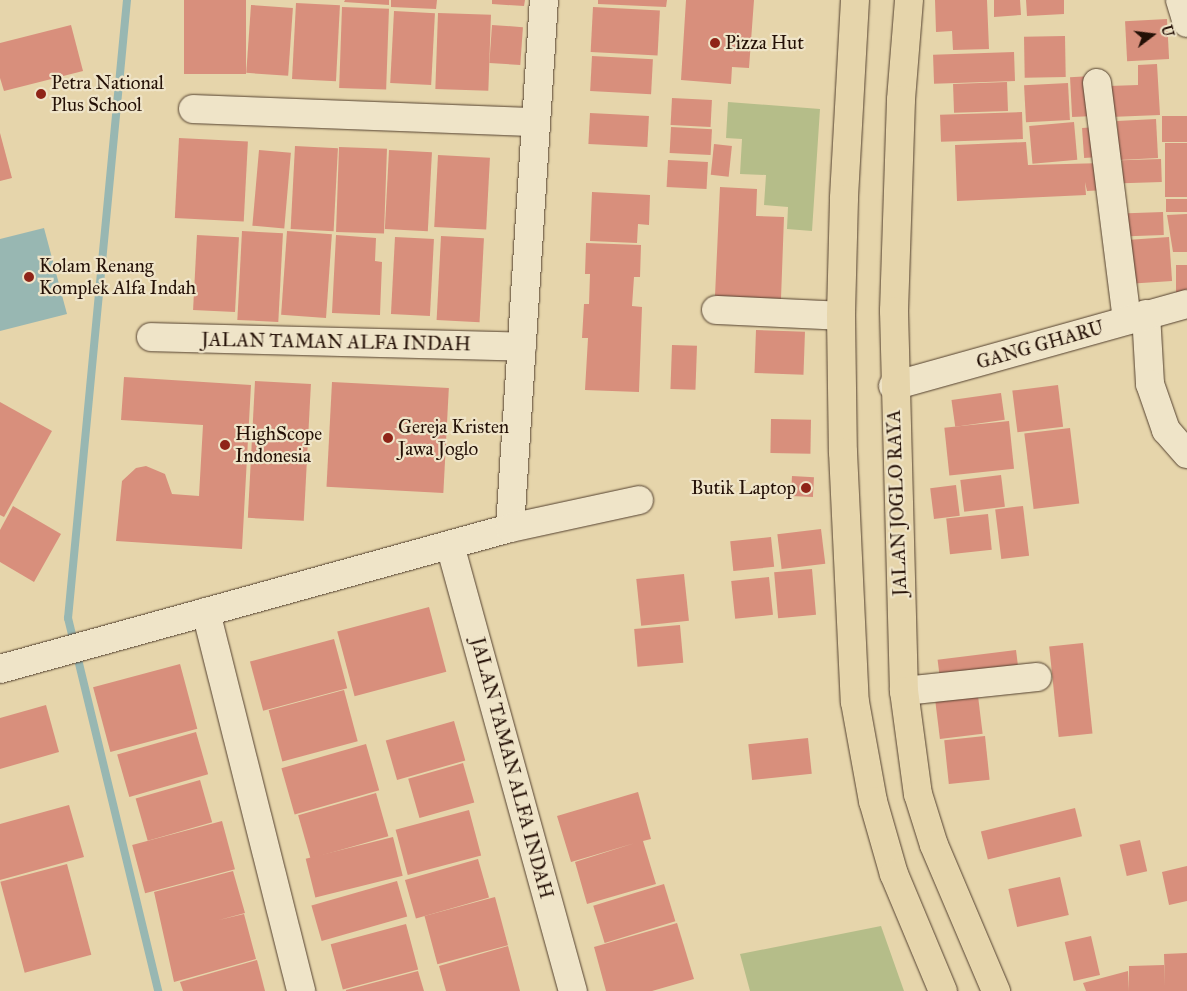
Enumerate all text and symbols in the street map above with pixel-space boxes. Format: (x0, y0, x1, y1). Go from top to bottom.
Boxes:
north arrow (1127, 10, 1177, 60)
text: U (1157, 23, 1177, 39)
place label: Pizza Hut (725, 32, 804, 54)
marker: Pizza Hut (709, 37, 721, 49)
place label: Petra National Plus School (51, 72, 164, 116)
marker: Petra National Plus School (35, 88, 47, 100)
place label: Kolam Renang Komplek Alfa Indah (39, 255, 196, 299)
marker: Kolam Renang Komplek Alfa Indah (23, 271, 35, 283)
street label: GANG GHARU (974, 316, 1106, 374)
street label: JALAN TAMAN ALFA INDAH (201, 328, 471, 356)
street label: JALAN JOGLO RAYA (882, 409, 912, 597)
place label: Gereja Kristen Jawa Joglo (398, 416, 509, 460)
place label: HighScope Indonesia (235, 423, 322, 467)
marker: Gereja Kristen Jawa Joglo (382, 432, 394, 444)
marker: HighScope Indonesia (219, 439, 231, 451)
place label: Butik Laptop (691, 477, 796, 499)
marker: Butik Laptop (800, 482, 812, 494)
street label: JALAN TAMAN ALFA INDAH (466, 635, 558, 901)

